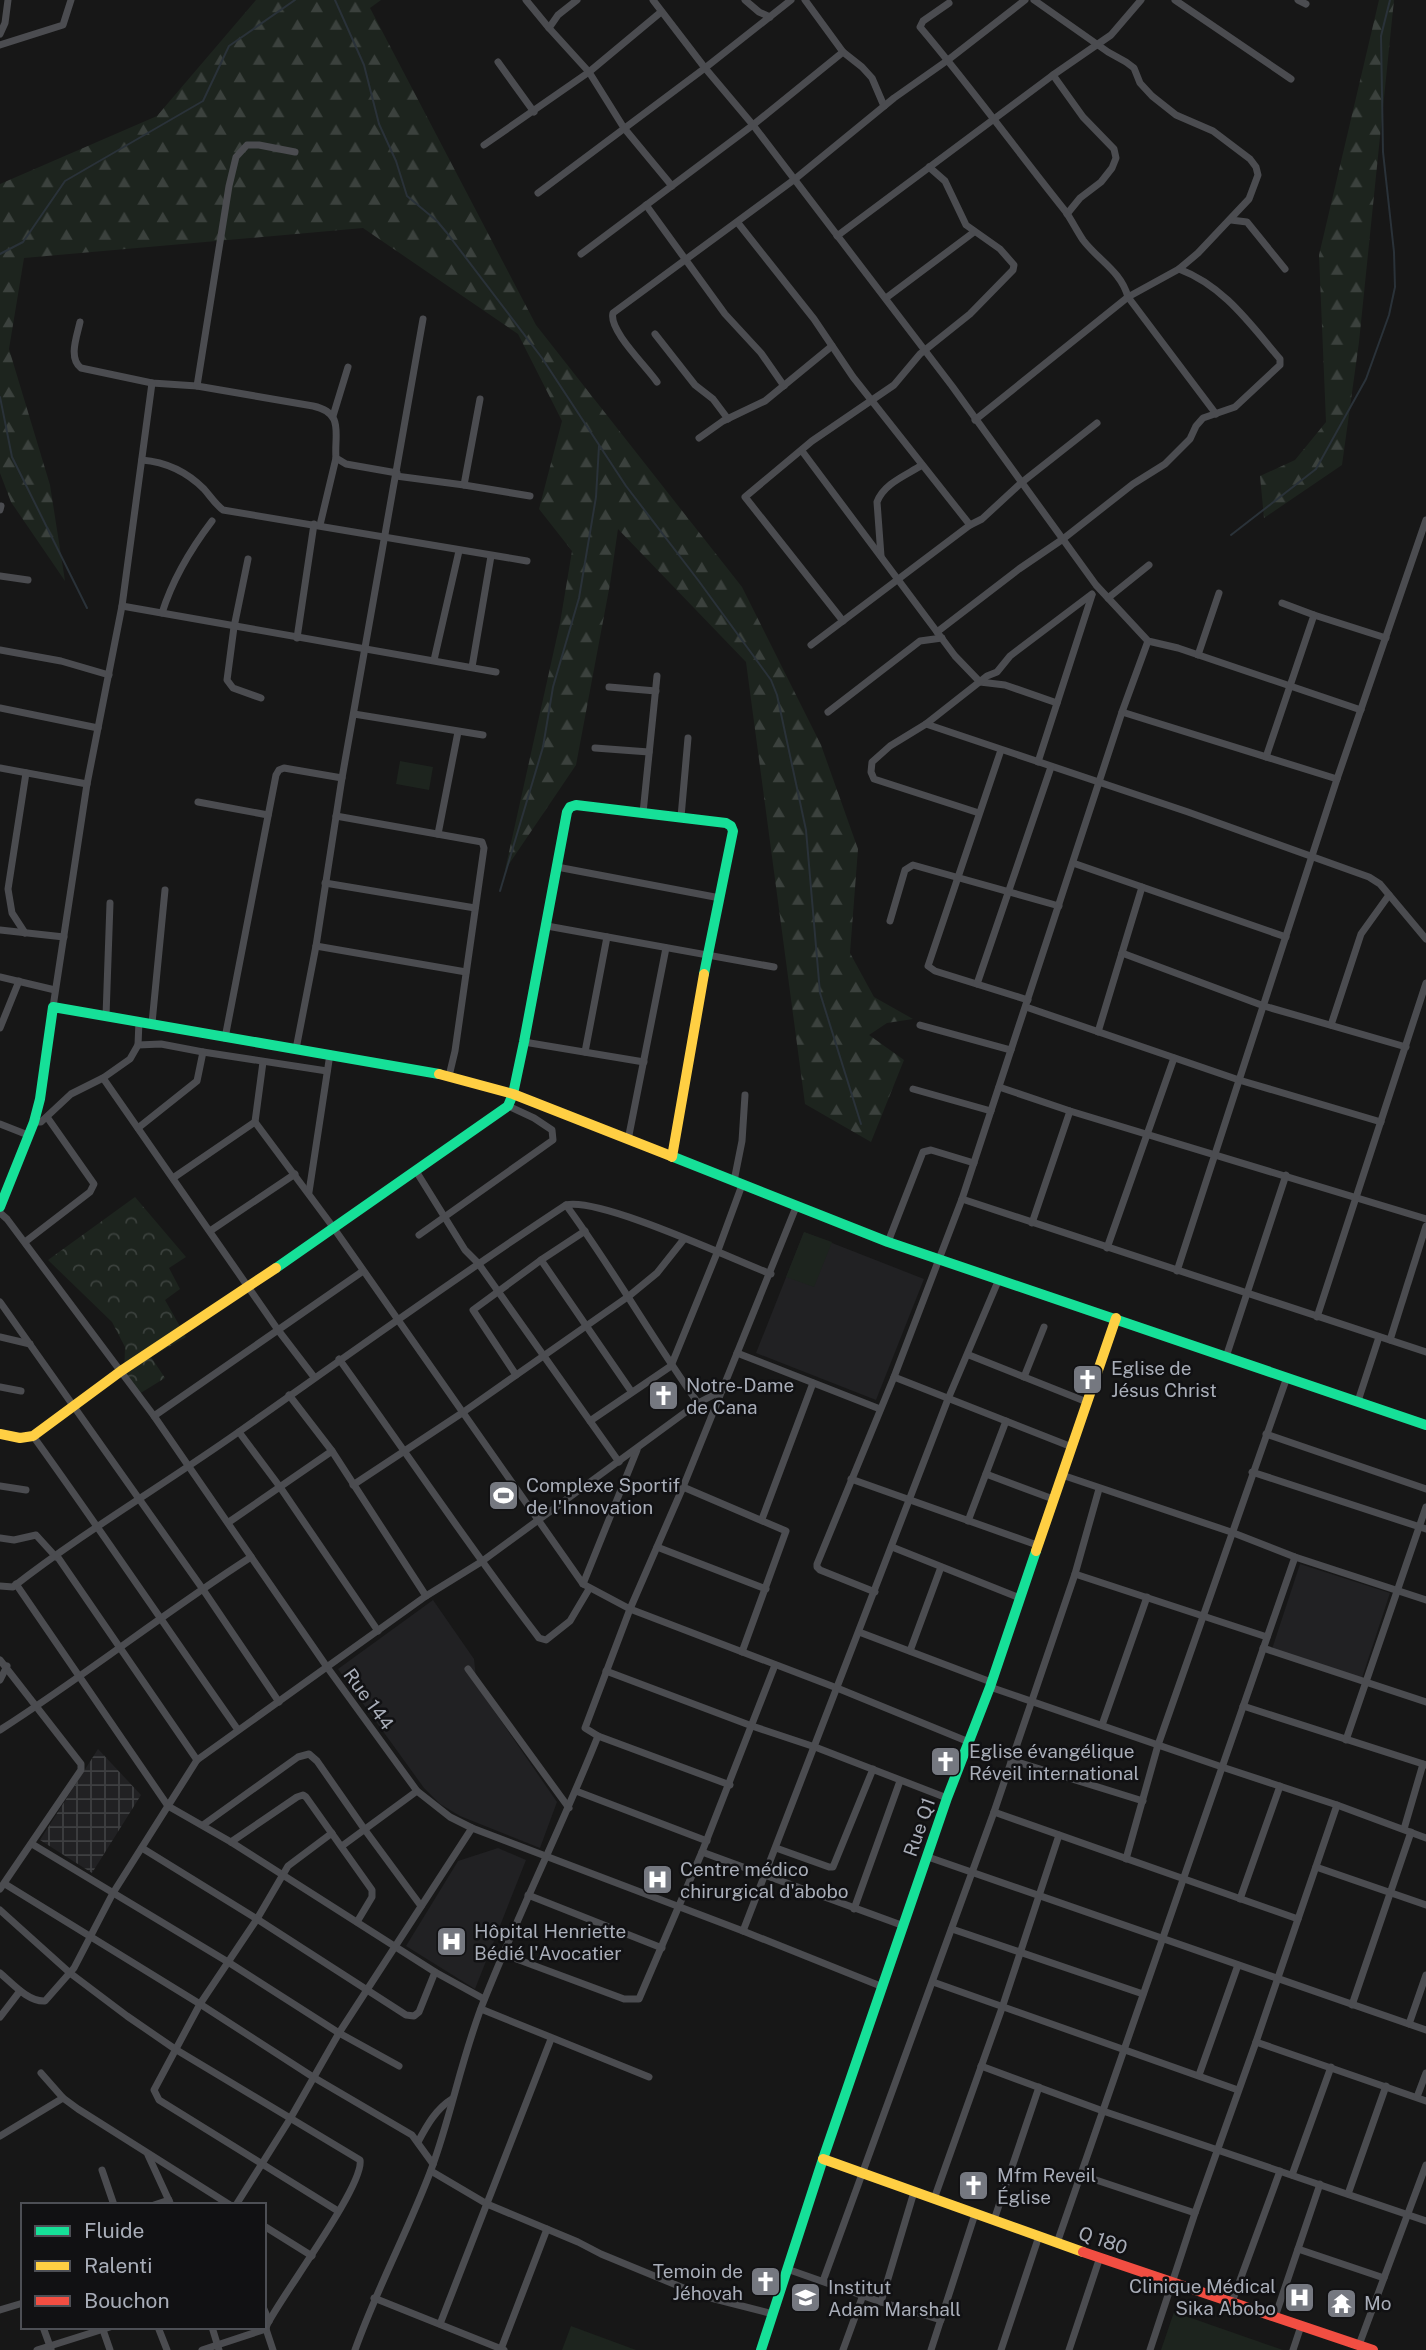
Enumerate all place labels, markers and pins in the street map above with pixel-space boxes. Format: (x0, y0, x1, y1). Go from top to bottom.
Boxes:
place label: Eglise de Jésus Christ (1111, 1357, 1217, 1401)
church icon: Eglise de Jésus Christ (1071, 1362, 1105, 1396)
place label: Notre-Dame de Cana (686, 1374, 794, 1418)
church icon: Notre-Dame de Cana (646, 1379, 680, 1413)
place label: Complexe Sportif de l'Innovation (526, 1474, 680, 1518)
sports icon: Complexe Sportif de l'Innovation (486, 1479, 520, 1513)
place label: Eglise évangélique Réveil international (969, 1740, 1139, 1784)
church icon: Eglise évangélique Réveil international (929, 1745, 963, 1779)
place label: Centre médico chirurgical d'abobo (680, 1858, 849, 1902)
hospital icon: Centre médico chirurgical d'abobo (640, 1863, 674, 1897)
place label: Hôpital Henriette Bédié l'Avocatier (474, 1920, 626, 1964)
hospital icon: Hôpital Henriette Bédié l'Avocatier (434, 1925, 468, 1959)
place label: Mfm Reveil Église (997, 2164, 1096, 2208)
church icon: Mfm Reveil Église (957, 2169, 991, 2203)
place label: Temoin de Jéhovah (653, 2260, 743, 2304)
church icon: Temoin de Jéhovah (749, 2265, 783, 2299)
place label: Clinique Médical Sika Abobo (1129, 2275, 1276, 2319)
place label: Institut Adam Marshall (828, 2276, 961, 2320)
hospital icon: Clinique Médical Sika Abobo (1282, 2280, 1316, 2314)
school or university icon: Institut Adam Marshall (788, 2281, 822, 2315)
temple icon: Mo (1324, 2286, 1358, 2320)
place label: Mo (1364, 2292, 1391, 2314)

